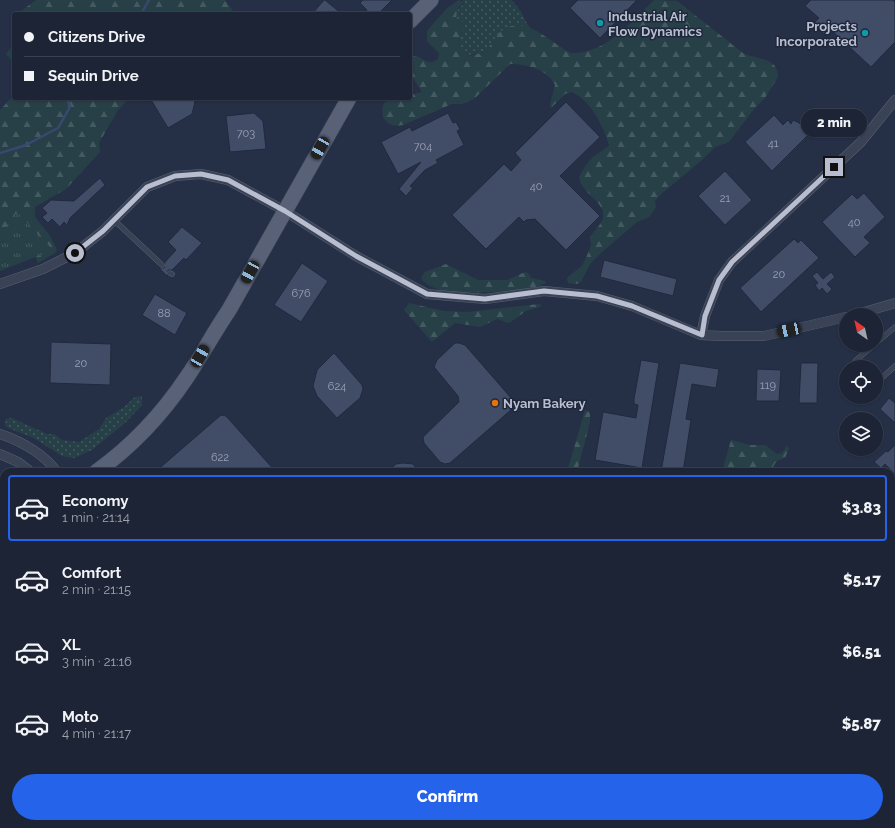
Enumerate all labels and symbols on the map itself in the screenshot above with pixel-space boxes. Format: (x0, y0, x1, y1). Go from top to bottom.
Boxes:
place label: Industrial Air Flow Dynamics (608, 9, 702, 39)
marker: Industrial Air Flow Dynamics (595, 18, 605, 28)
place label: Projects Incorporated (776, 19, 858, 49)
marker: Projects Incorporated (860, 28, 870, 38)
callout: 2 min (801, 109, 867, 137)
house number: 703 (237, 127, 255, 140)
car (309, 135, 331, 161)
house number: 41 (768, 137, 779, 150)
house number: 704 (414, 140, 432, 153)
route end (825, 158, 843, 176)
house number: 40 (530, 180, 543, 193)
house number: 21 (720, 192, 731, 205)
house number: 40 (848, 216, 861, 229)
route start (66, 244, 84, 262)
car (239, 259, 261, 285)
house number: 20 (773, 268, 785, 281)
house number: 676 (291, 287, 311, 300)
house number: 88 (157, 307, 171, 320)
north arrow (839, 308, 883, 352)
car (776, 322, 802, 338)
car (189, 343, 211, 369)
house number: 20 (75, 357, 87, 370)
house number: 119 (760, 379, 776, 392)
house number: 624 (328, 380, 346, 393)
place label: Nyam Bakery (503, 396, 586, 411)
marker: Nyam Bakery (490, 398, 500, 408)
house number: 622 (211, 451, 229, 464)

